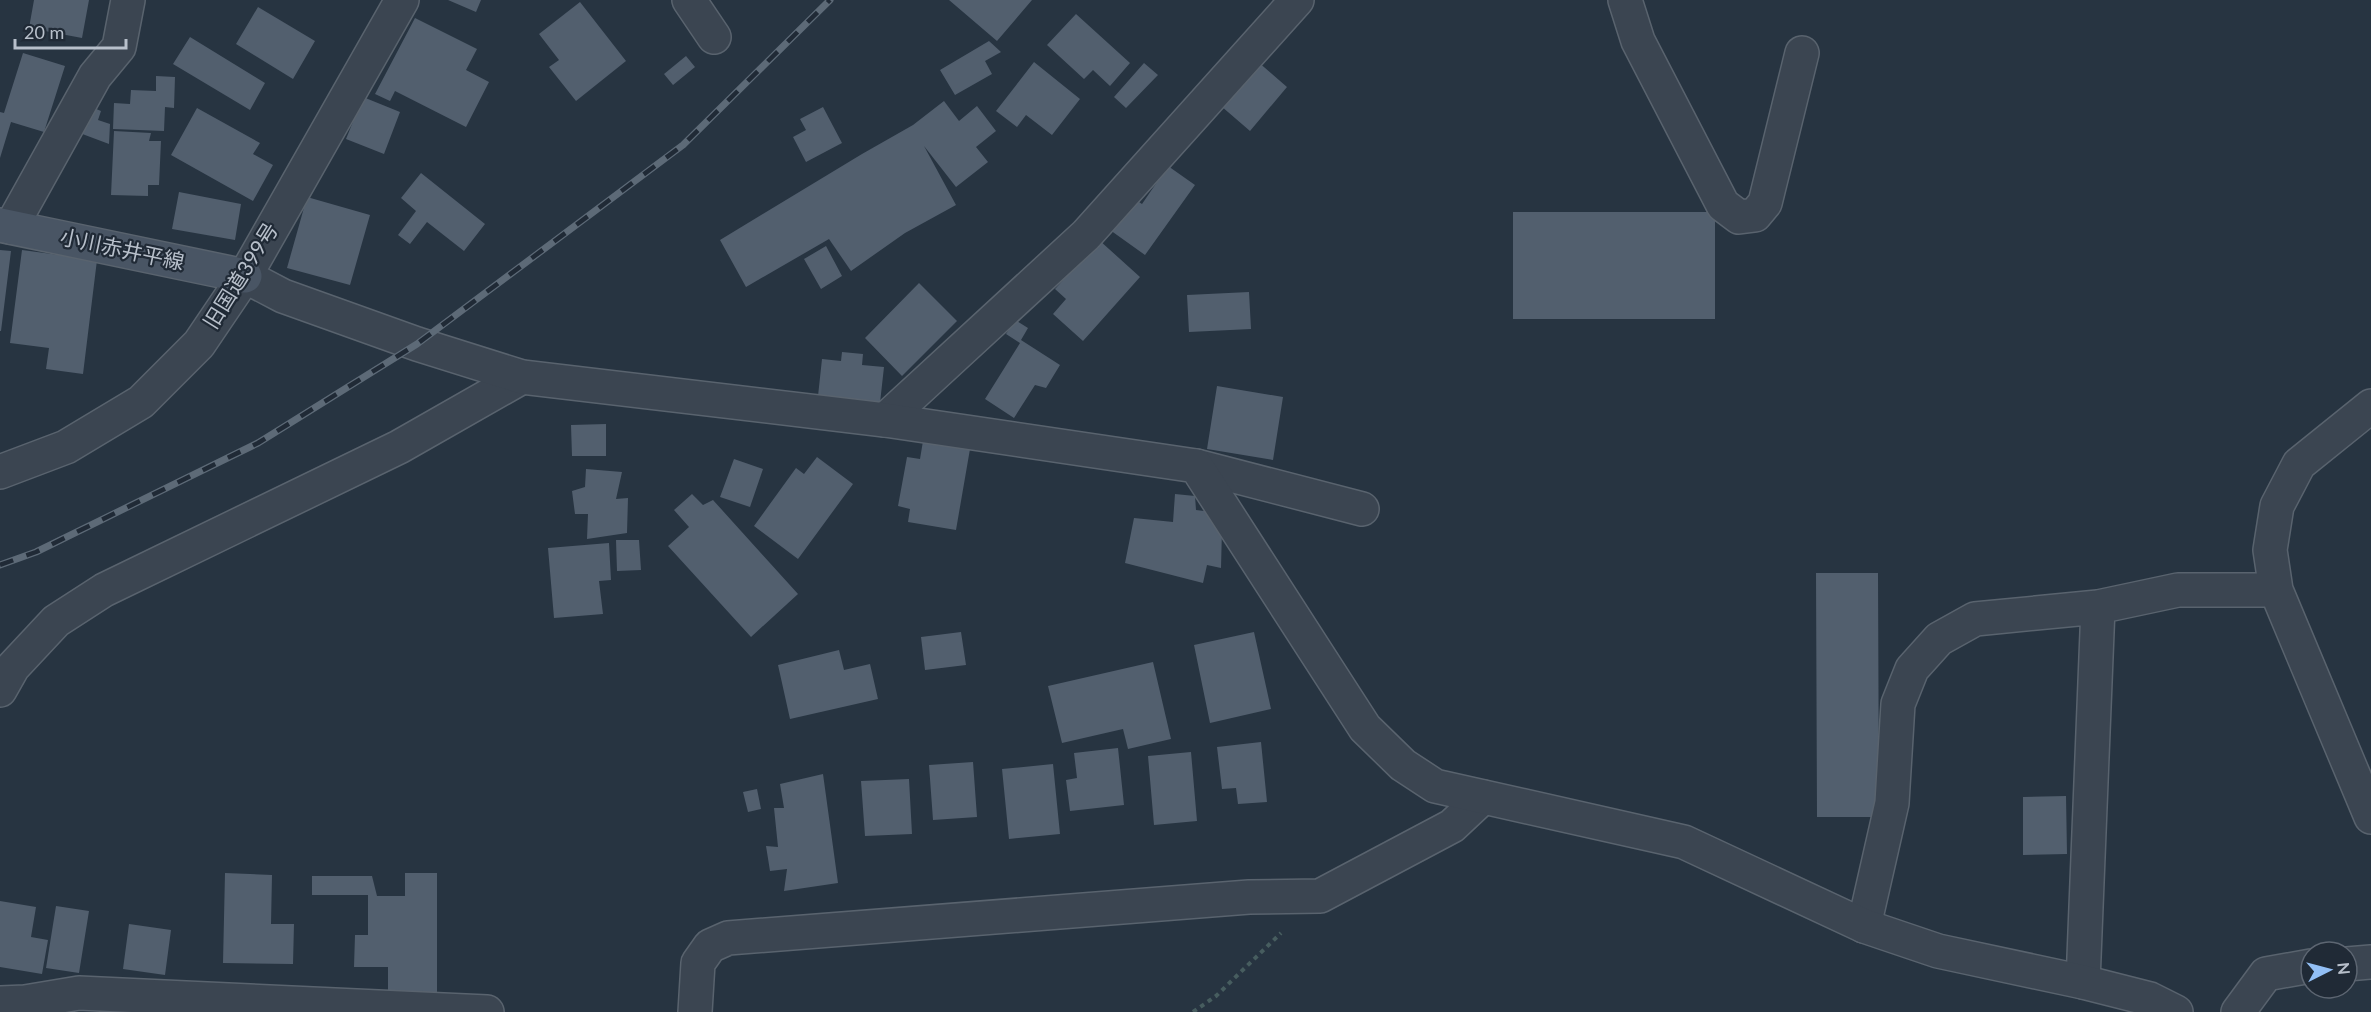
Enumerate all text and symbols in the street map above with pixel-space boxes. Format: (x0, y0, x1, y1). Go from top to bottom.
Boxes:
scale bar (15, 12, 126, 50)
text: 20 m (24, 21, 64, 43)
street label: 旧国道399号 (197, 217, 282, 333)
street label: 小川赤井平線 (58, 223, 187, 274)
north arrow (2299, 940, 2359, 1000)
text: N (2334, 961, 2355, 976)

